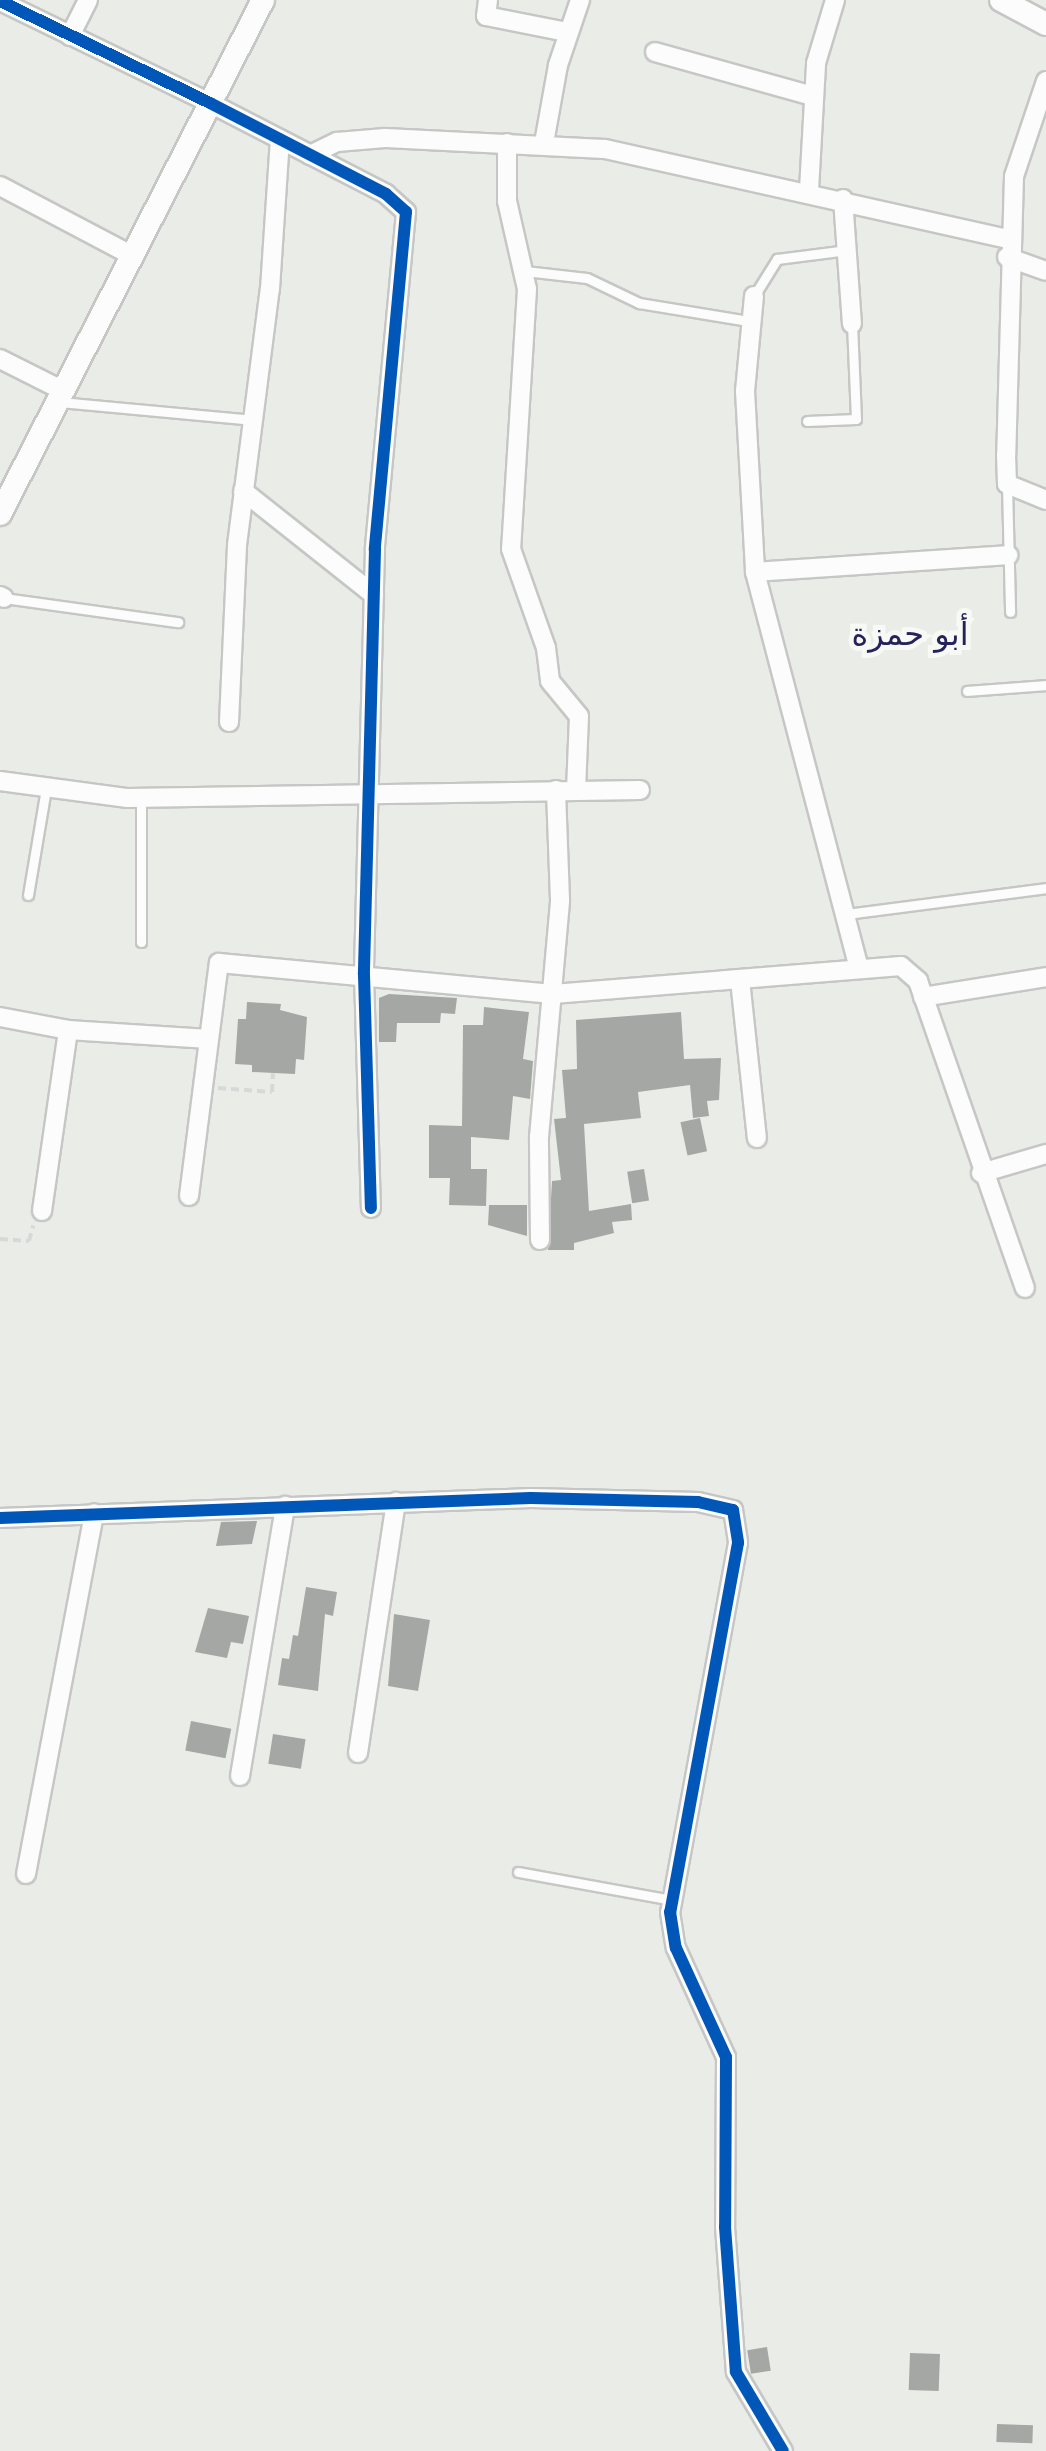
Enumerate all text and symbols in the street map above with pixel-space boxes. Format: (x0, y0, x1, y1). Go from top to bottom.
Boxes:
district label: أبو حمزة (851, 615, 969, 653)

